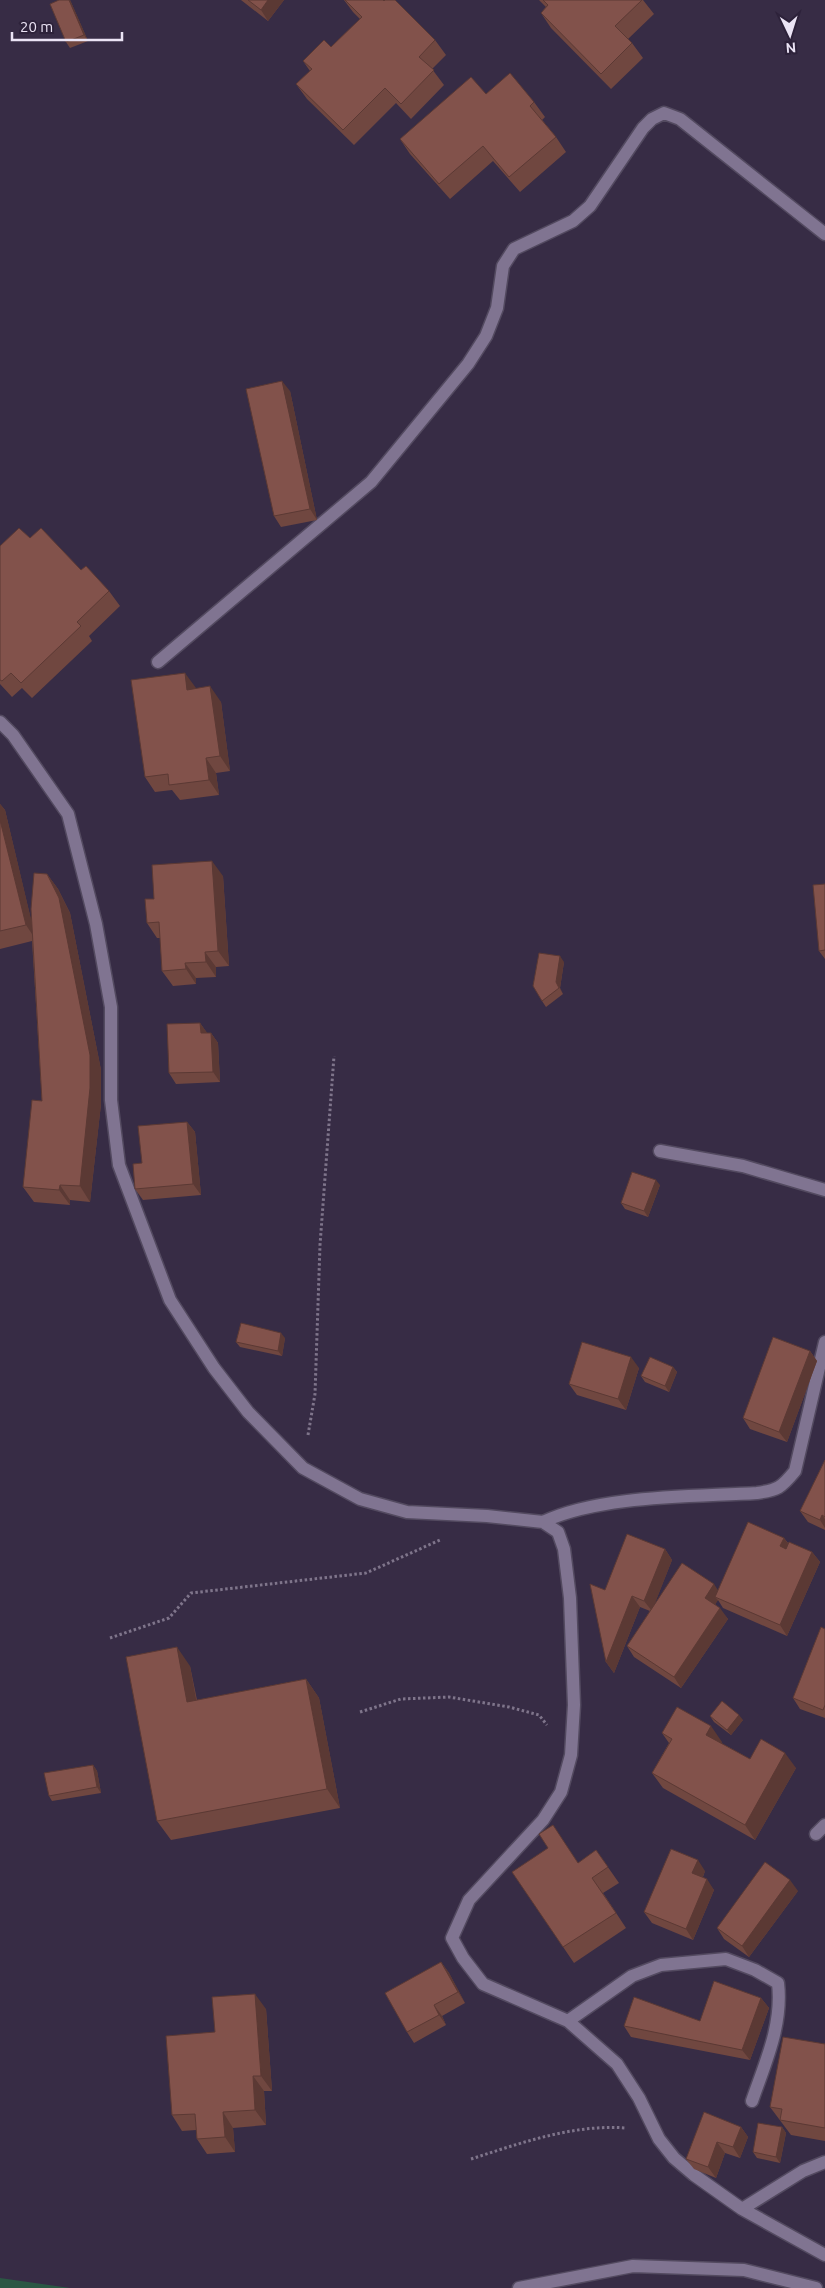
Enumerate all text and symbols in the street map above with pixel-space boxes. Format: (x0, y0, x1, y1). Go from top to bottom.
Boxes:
scale bar (12, 10, 122, 42)
north arrow (765, 10, 815, 60)
text: 20 m (20, 18, 53, 35)
text: N (785, 40, 797, 56)

